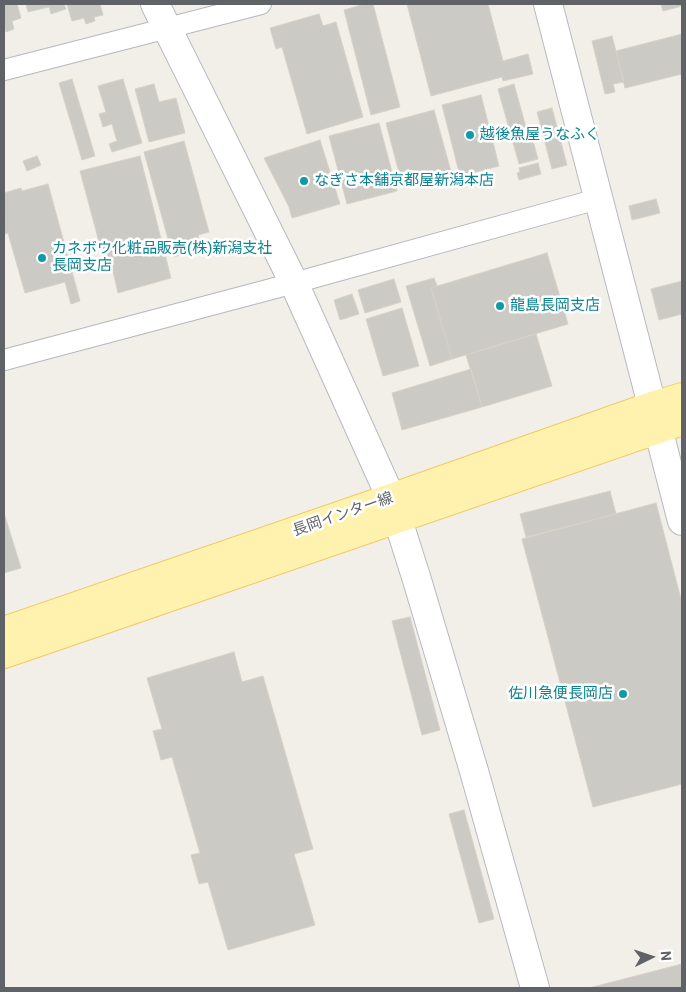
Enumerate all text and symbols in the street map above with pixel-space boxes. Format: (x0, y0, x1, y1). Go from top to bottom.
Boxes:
place label: 越後魚屋うなふく (480, 126, 600, 144)
marker: 越後魚屋うなふく (464, 129, 476, 141)
place label: なぎさ本舗京都屋新潟本店 (314, 172, 494, 190)
marker: なぎさ本舗京都屋新潟本店 (298, 175, 310, 187)
place label: カネボウ化粧品販売(株)新潟支社 長岡支店 (52, 240, 272, 275)
marker: カネボウ化粧品販売(株)新潟支社 長岡支店 (36, 252, 48, 264)
place label: 龍島長岡支店 (510, 297, 600, 315)
marker: 龍島長岡支店 (494, 300, 506, 312)
street label: 長岡インター線 (290, 489, 396, 541)
place label: 佐川急便長岡店 (508, 685, 613, 703)
marker: 佐川急便長岡店 (617, 688, 629, 700)
north arrow (626, 932, 676, 982)
text: N (658, 950, 674, 961)

